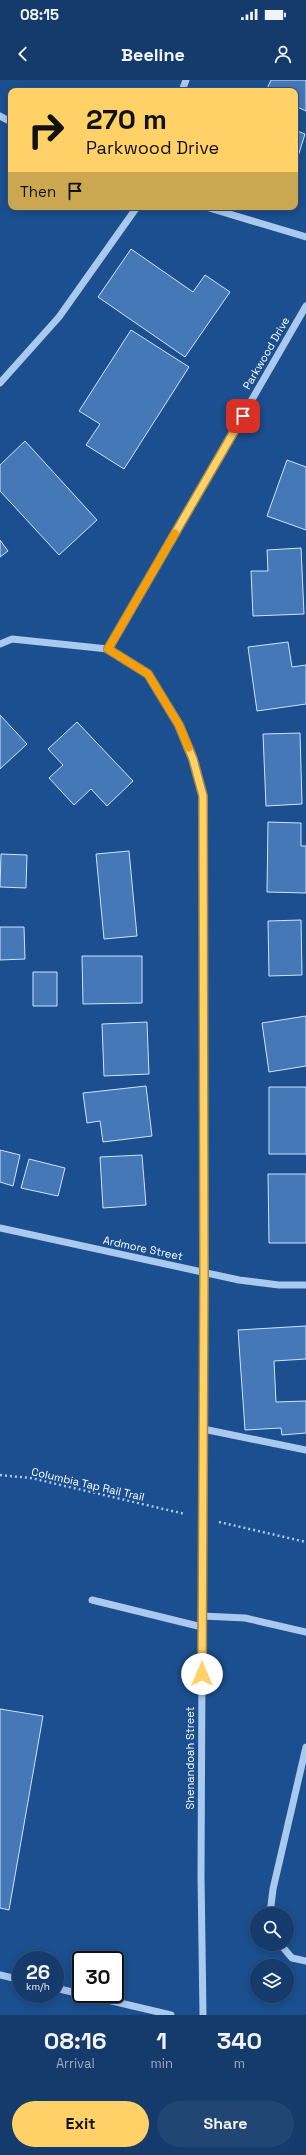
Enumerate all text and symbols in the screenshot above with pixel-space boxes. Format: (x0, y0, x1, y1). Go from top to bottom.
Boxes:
text: 08:15 (20, 5, 59, 24)
icon: back (12, 43, 34, 65)
text: Beeline (121, 43, 185, 66)
icon: person (272, 43, 294, 65)
text: 270 m (86, 101, 167, 137)
icon: right (20, 104, 72, 156)
text: Parkwood Drive (86, 136, 219, 159)
icon: arrive (64, 180, 86, 202)
text: Then (20, 182, 56, 201)
street label: Parkwood Drive (240, 314, 292, 392)
pin (226, 399, 260, 433)
icon: arrive (232, 405, 254, 427)
street label: Ardmore Street (102, 1233, 184, 1263)
street label: Columbia Tap Rail Trail (30, 1464, 146, 1504)
position arrow (181, 1653, 223, 1695)
street label: Shenandoah Street (183, 1706, 197, 1810)
map controls (250, 1907, 294, 2003)
button: search (250, 1907, 294, 1951)
speed limit sign: 30 (72, 1951, 124, 2003)
text: 26 (26, 1959, 50, 1985)
button: layers (250, 1959, 294, 2003)
text: km/h (26, 1980, 50, 1993)
text: 08:16 (44, 2025, 107, 2056)
text: 1 (156, 2025, 167, 2056)
text: 340 (217, 2025, 262, 2056)
text: Arrival (56, 2055, 95, 2072)
text: min (151, 2055, 173, 2072)
text: m (234, 2055, 245, 2072)
button: Exit (12, 2101, 149, 2147)
button: Share (157, 2101, 294, 2147)

